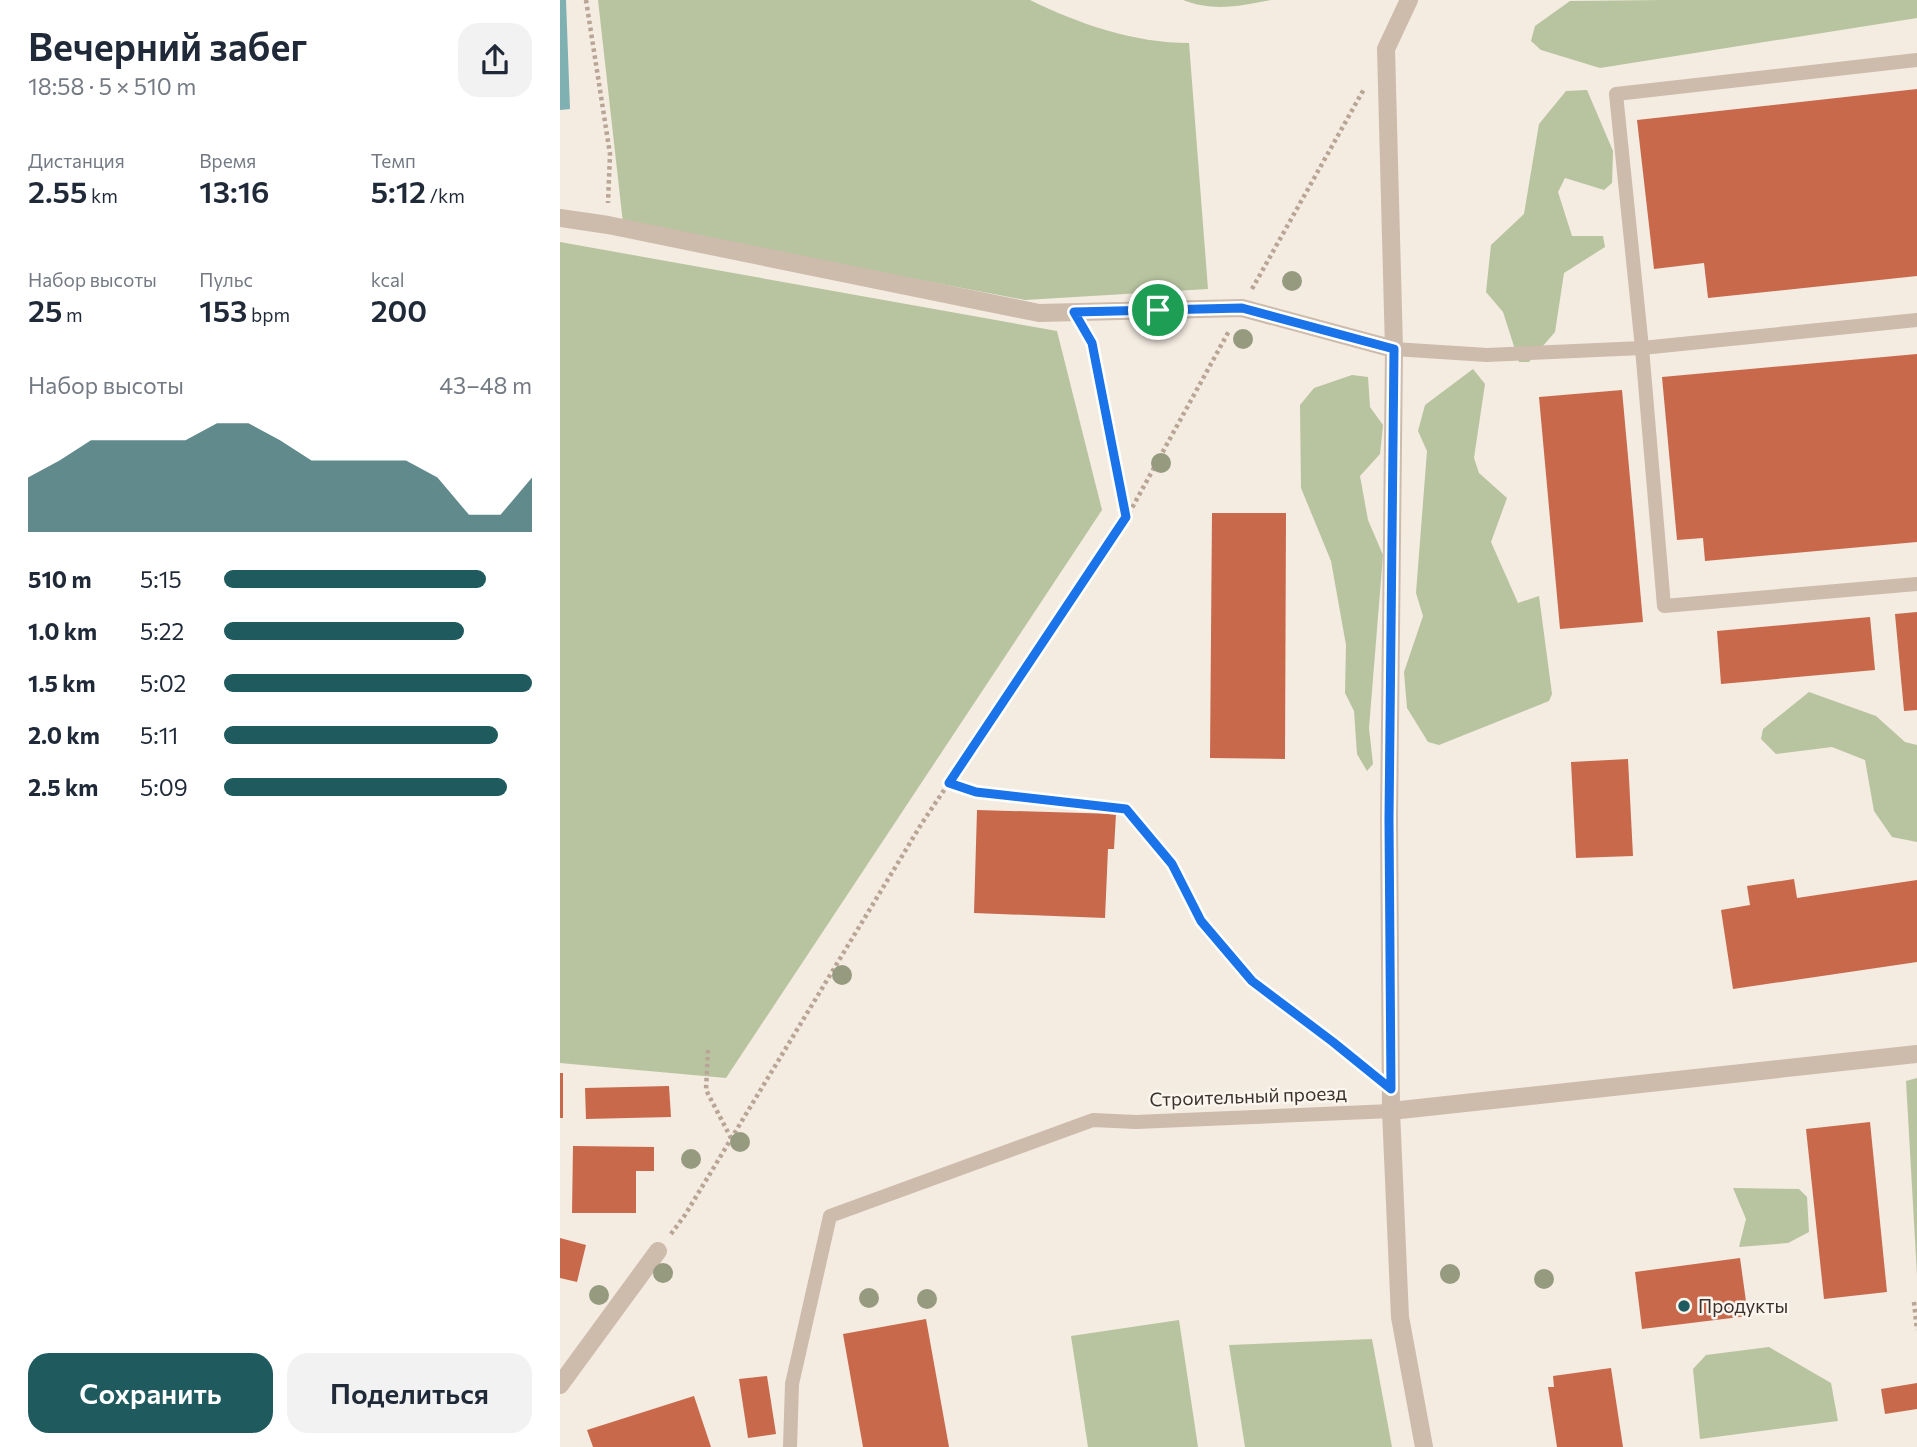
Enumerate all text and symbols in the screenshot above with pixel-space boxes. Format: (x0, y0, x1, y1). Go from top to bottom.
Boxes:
text: Вечерний забег (28, 22, 307, 69)
button: share (458, 23, 532, 97)
text: 18:58 · 5 × 510 m (28, 72, 196, 100)
text: Дистанция (28, 149, 125, 172)
text: Время (199, 149, 256, 172)
text: Темп (371, 149, 416, 172)
text: 2.55 (28, 172, 87, 209)
text: 13:16 (199, 172, 269, 209)
text: 5:12 (371, 172, 426, 209)
text: km (87, 184, 118, 207)
text: /km (426, 184, 465, 207)
text: Набор высоты (28, 268, 157, 291)
text: Пульс (199, 268, 253, 291)
text: kcal (371, 268, 405, 291)
pin (1128, 280, 1188, 340)
text: 25 (28, 291, 62, 328)
text: 153 (199, 291, 247, 328)
text: 200 (371, 291, 427, 328)
icon: arrive (1139, 291, 1177, 329)
text: m (62, 303, 83, 326)
text: bpm (247, 303, 290, 326)
text: Набор высоты (28, 371, 184, 399)
text: 43–48 m (439, 371, 532, 399)
text: 510 m (28, 565, 92, 593)
text: 5:15 (140, 565, 182, 593)
text: 1.0 km (28, 617, 97, 645)
text: 5:22 (140, 617, 184, 645)
text: 1.5 km (28, 669, 96, 697)
text: 5:02 (140, 669, 186, 697)
text: 2.0 km (28, 721, 100, 749)
text: 5:11 (140, 721, 178, 749)
text: 2.5 km (28, 773, 98, 801)
text: 5:09 (140, 773, 188, 801)
street label: Строительный проезд (1149, 1081, 1347, 1110)
place label: Продукты (1698, 1294, 1788, 1317)
marker: Продукты (1676, 1298, 1692, 1314)
button: Сохранить (28, 1353, 273, 1433)
button: Поделиться (287, 1353, 532, 1433)

